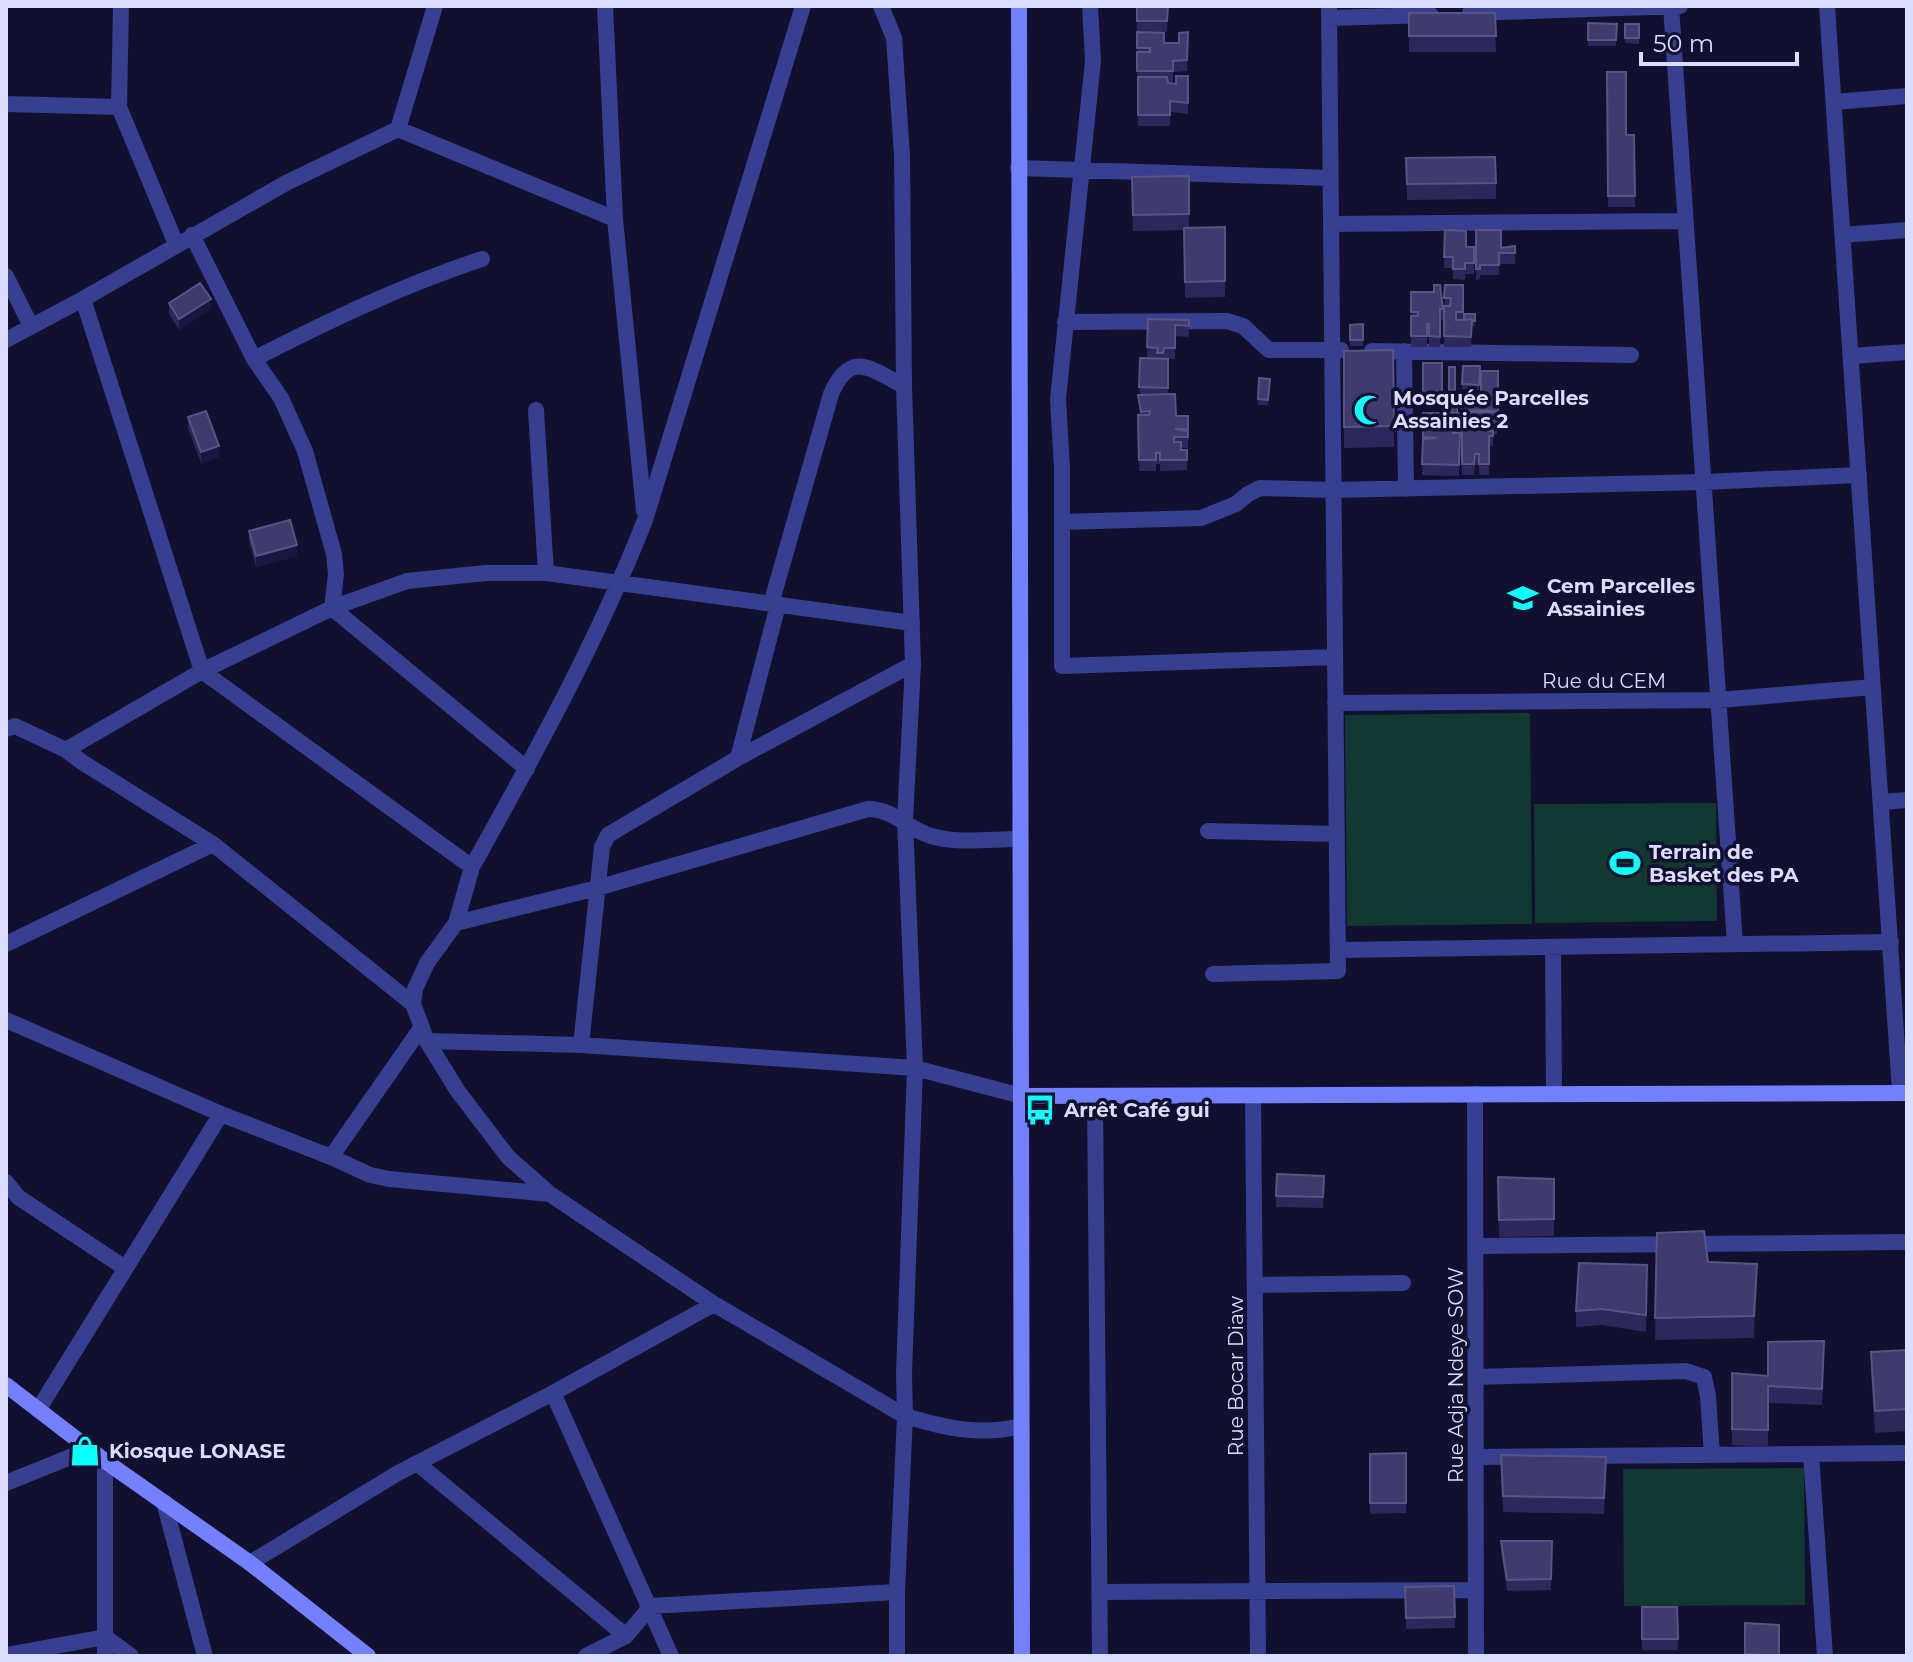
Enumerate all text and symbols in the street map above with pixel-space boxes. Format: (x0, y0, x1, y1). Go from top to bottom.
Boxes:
scale bar (1641, 16, 1797, 66)
text: 50 m (1653, 29, 1714, 58)
place label: Mosquée Parcelles Assainies 2 (1392, 386, 1589, 433)
mosque icon: Mosquée Parcelles Assainies 2 (1352, 393, 1386, 427)
place label: Cem Parcelles Assainies (1546, 574, 1695, 621)
school or university icon: Cem Parcelles Assainies (1506, 581, 1540, 615)
street label: Rue du CEM (1542, 669, 1666, 693)
place label: Terrain de Basket des PA (1649, 840, 1799, 887)
sports icon: Terrain de Basket des PA (1608, 846, 1642, 880)
bus stop icon: Arrêt Café gui (1023, 1093, 1057, 1127)
place label: Arrêt Café gui (1063, 1098, 1210, 1122)
street label: Rue Adja Ndeye SOW (1444, 1267, 1468, 1483)
street label: Rue Bocar Diaw (1224, 1295, 1248, 1456)
shop icon: Kiosque LONASE (68, 1434, 102, 1468)
place label: Kiosque LONASE (109, 1439, 286, 1463)

